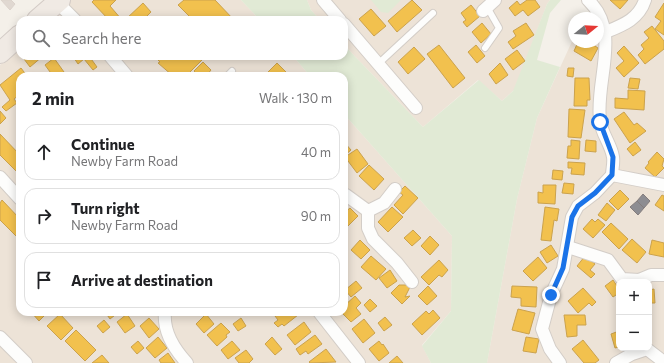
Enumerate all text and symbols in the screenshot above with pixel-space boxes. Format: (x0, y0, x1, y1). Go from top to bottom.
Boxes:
north arrow (568, 12, 604, 48)
search box (16, 16, 348, 60)
icon: search (30, 27, 52, 49)
text: Search here (62, 29, 141, 47)
text: 2 min (32, 88, 74, 109)
text: Walk · 130 m (259, 90, 332, 106)
route start (591, 113, 609, 131)
text: Continue (71, 135, 135, 153)
icon: ahead (33, 141, 55, 163)
text: 40 m (301, 144, 331, 160)
text: Newby Farm Road (71, 153, 178, 169)
text: Turn right (71, 199, 140, 217)
icon: right (33, 205, 55, 227)
text: 90 m (301, 208, 331, 224)
text: Newby Farm Road (71, 217, 178, 233)
icon: arrive (33, 269, 55, 291)
text: Arrive at destination (71, 271, 213, 289)
map controls (616, 279, 652, 351)
button: + (616, 279, 652, 315)
route end (542, 286, 560, 304)
button: − (616, 315, 652, 351)

